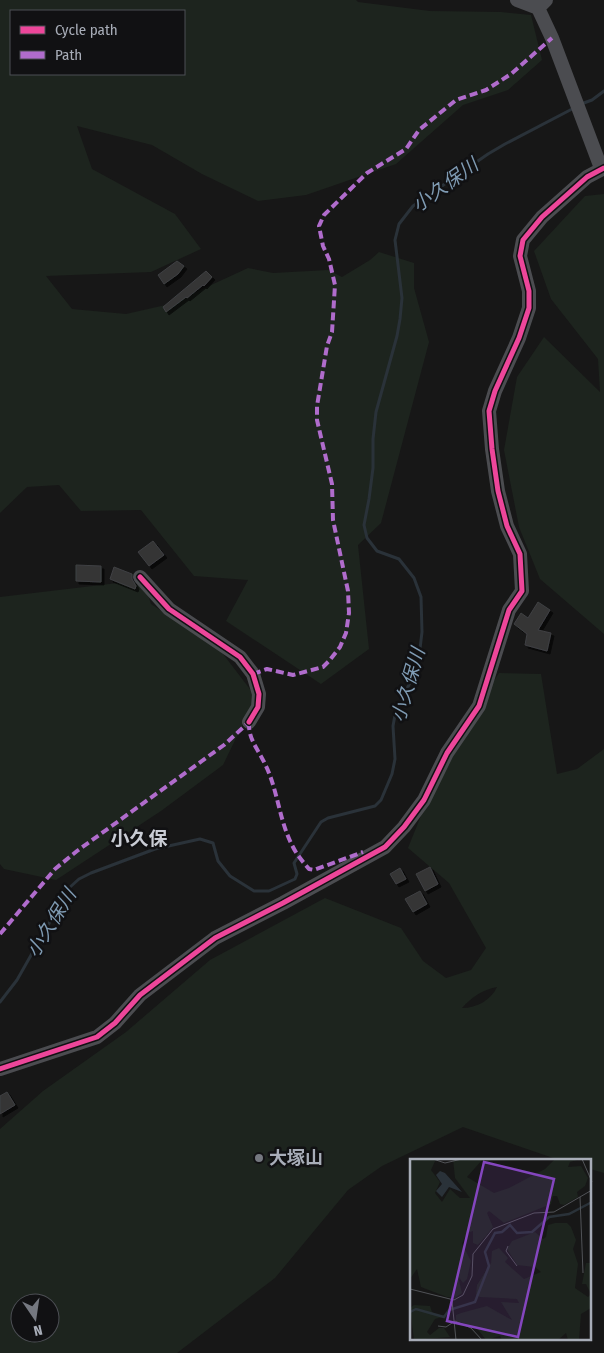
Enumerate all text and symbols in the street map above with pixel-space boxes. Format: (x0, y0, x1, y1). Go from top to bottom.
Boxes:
legend (10, 10, 185, 75)
text: Cycle path (55, 21, 118, 39)
text: Path (55, 46, 82, 64)
water label: 小久保川 (407, 152, 484, 217)
water label: 小久保川 (386, 643, 430, 725)
district label: 小久保 (110, 827, 168, 850)
water label: 小久保川 (21, 883, 82, 961)
place label: 大塚山 (269, 1147, 323, 1169)
marker: 大塚山 (253, 1152, 265, 1164)
inset map (410, 1159, 592, 1340)
north arrow (10, 1293, 60, 1343)
text: N (32, 1321, 44, 1339)

